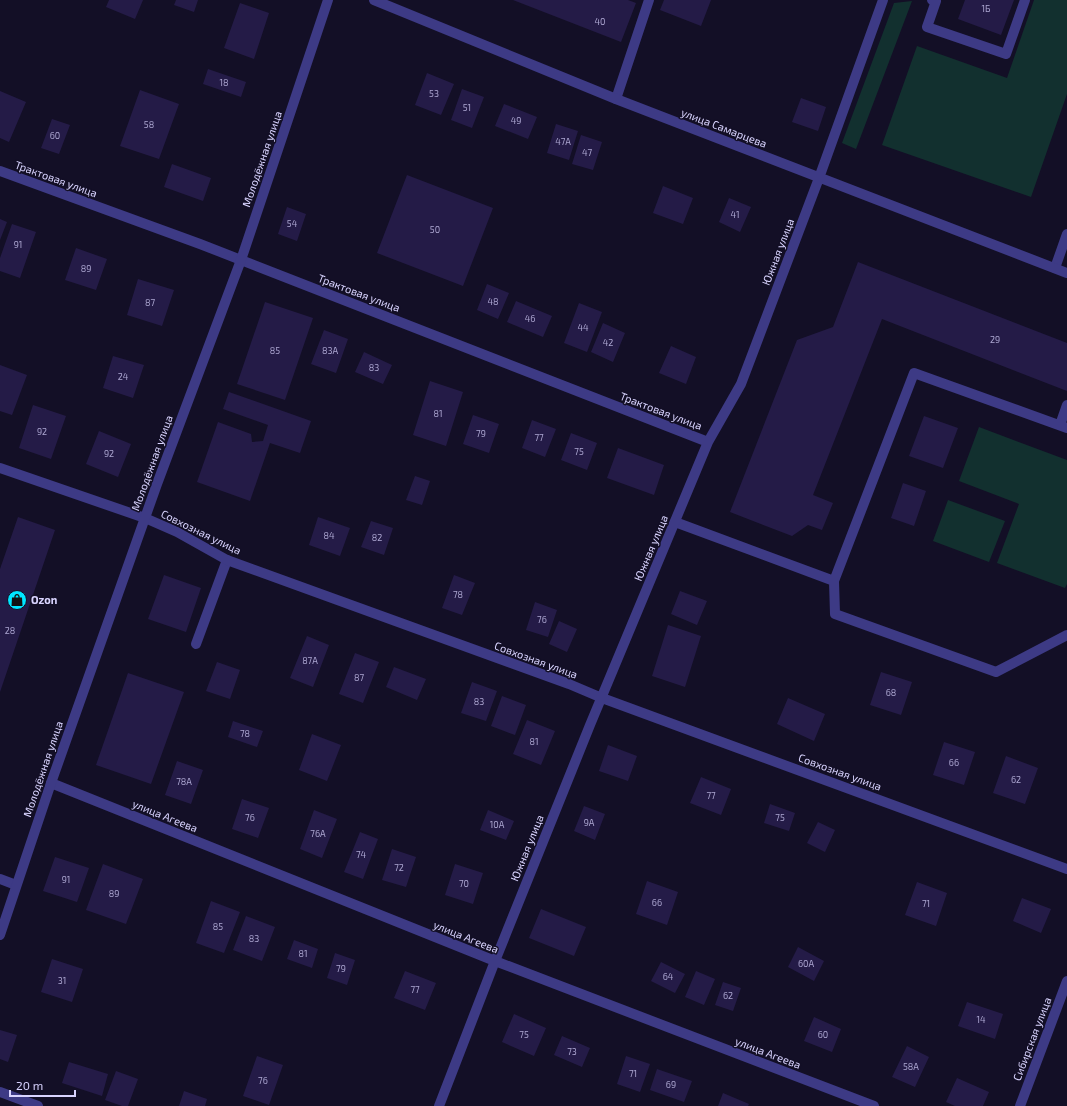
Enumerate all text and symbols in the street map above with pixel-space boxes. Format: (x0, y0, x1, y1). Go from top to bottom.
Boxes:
house number: 1Б (982, 3, 990, 14)
house number: 40 (595, 16, 605, 27)
house number: 18 (219, 77, 229, 88)
house number: 53 (429, 88, 439, 99)
house number: 51 (463, 102, 471, 113)
street label: улица Самарцева (679, 105, 769, 151)
street label: Молодёжная улица (239, 109, 285, 209)
house number: 49 (511, 115, 521, 126)
house number: 58 (144, 119, 154, 130)
house number: 60 (50, 130, 60, 141)
house number: 47А (555, 136, 571, 147)
house number: 47 (582, 147, 592, 158)
street label: Трактовая улица (13, 158, 99, 200)
house number: 41 (730, 209, 740, 220)
street label: Южная улица (759, 217, 797, 287)
house number: 54 (287, 218, 298, 229)
house number: 50 (430, 224, 440, 235)
house number: 91 (14, 239, 22, 250)
house number: 89 (81, 263, 91, 274)
street label: Трактовая улица (316, 271, 402, 315)
house number: 48 (488, 296, 499, 307)
house number: 87 (145, 297, 155, 308)
house number: 46 (525, 313, 535, 324)
house number: 44 (577, 322, 589, 333)
house number: 29 (990, 334, 1000, 345)
house number: 42 (603, 337, 613, 348)
house number: 85 (270, 345, 280, 356)
house number: 83А (322, 345, 338, 356)
house number: 83 (369, 362, 379, 373)
house number: 24 (118, 371, 129, 382)
street label: Трактовая улица (618, 389, 704, 433)
house number: 81 (433, 408, 443, 419)
street label: Молодёжная улица (128, 413, 176, 513)
house number: 92 (37, 426, 47, 437)
house number: 79 (476, 428, 486, 439)
house number: 77 (534, 432, 544, 443)
house number: 75 (574, 446, 584, 457)
house number: 92 (104, 448, 114, 459)
street label: Совхозная улица (159, 507, 243, 557)
street label: Южная улица (631, 513, 671, 583)
house number: 84 (324, 530, 335, 541)
house number: 82 (372, 532, 382, 543)
shop icon: Ozon (6, 589, 28, 611)
house number: 78 (453, 589, 463, 600)
place label: Ozon (31, 593, 57, 606)
house number: 76 (537, 614, 547, 625)
house number: 28 (5, 625, 15, 636)
street label: Совхозная улица (492, 638, 580, 682)
house number: 87А (302, 655, 318, 666)
house number: 87 (354, 672, 364, 683)
house number: 68 (886, 687, 896, 698)
house number: 83 (474, 696, 484, 707)
street label: Молодёжная улица (20, 719, 66, 819)
house number: 78 (240, 728, 250, 739)
house number: 81 (529, 736, 539, 747)
street label: Совхозная улица (796, 750, 884, 794)
house number: 66 (949, 757, 959, 768)
house number: 62 (1011, 774, 1021, 785)
house number: 78А (176, 776, 192, 787)
house number: 77 (706, 790, 716, 801)
street label: улица Агеева (130, 797, 200, 835)
house number: 76 (245, 812, 255, 823)
house number: 75 (775, 812, 785, 823)
street label: Южная улица (507, 813, 547, 883)
house number: 9А (584, 817, 595, 828)
house number: 10А (490, 819, 505, 830)
house number: 76А (310, 828, 326, 839)
house number: 74 (356, 849, 367, 860)
house number: 72 (394, 862, 404, 873)
house number: 91 (62, 874, 70, 885)
house number: 70 (459, 878, 469, 889)
house number: 89 (109, 888, 119, 899)
house number: 66 (652, 897, 662, 908)
house number: 71 (922, 898, 930, 909)
street label: улица Агеева (431, 918, 501, 956)
house number: 85 (213, 921, 223, 932)
house number: 83 (249, 933, 259, 944)
house number: 81 (298, 948, 308, 959)
house number: 60А (798, 958, 814, 969)
house number: 79 (336, 963, 346, 974)
house number: 64 (663, 971, 674, 982)
house number: 31 (58, 975, 66, 986)
house number: 77 (410, 984, 420, 995)
house number: 62 (723, 990, 733, 1001)
street label: Сибирская улица (1010, 995, 1054, 1083)
house number: 14 (976, 1014, 986, 1025)
house number: 75 (519, 1029, 529, 1040)
house number: 60 (818, 1029, 828, 1040)
street label: улица Агеева (733, 1034, 803, 1072)
house number: 73 (567, 1046, 577, 1057)
house number: 58А (903, 1061, 919, 1072)
house number: 71 (629, 1068, 637, 1079)
scale bar (10, 1072, 75, 1098)
house number: 76 (258, 1075, 268, 1086)
text: 20 m (16, 1078, 43, 1092)
house number: 69 (666, 1079, 676, 1090)

